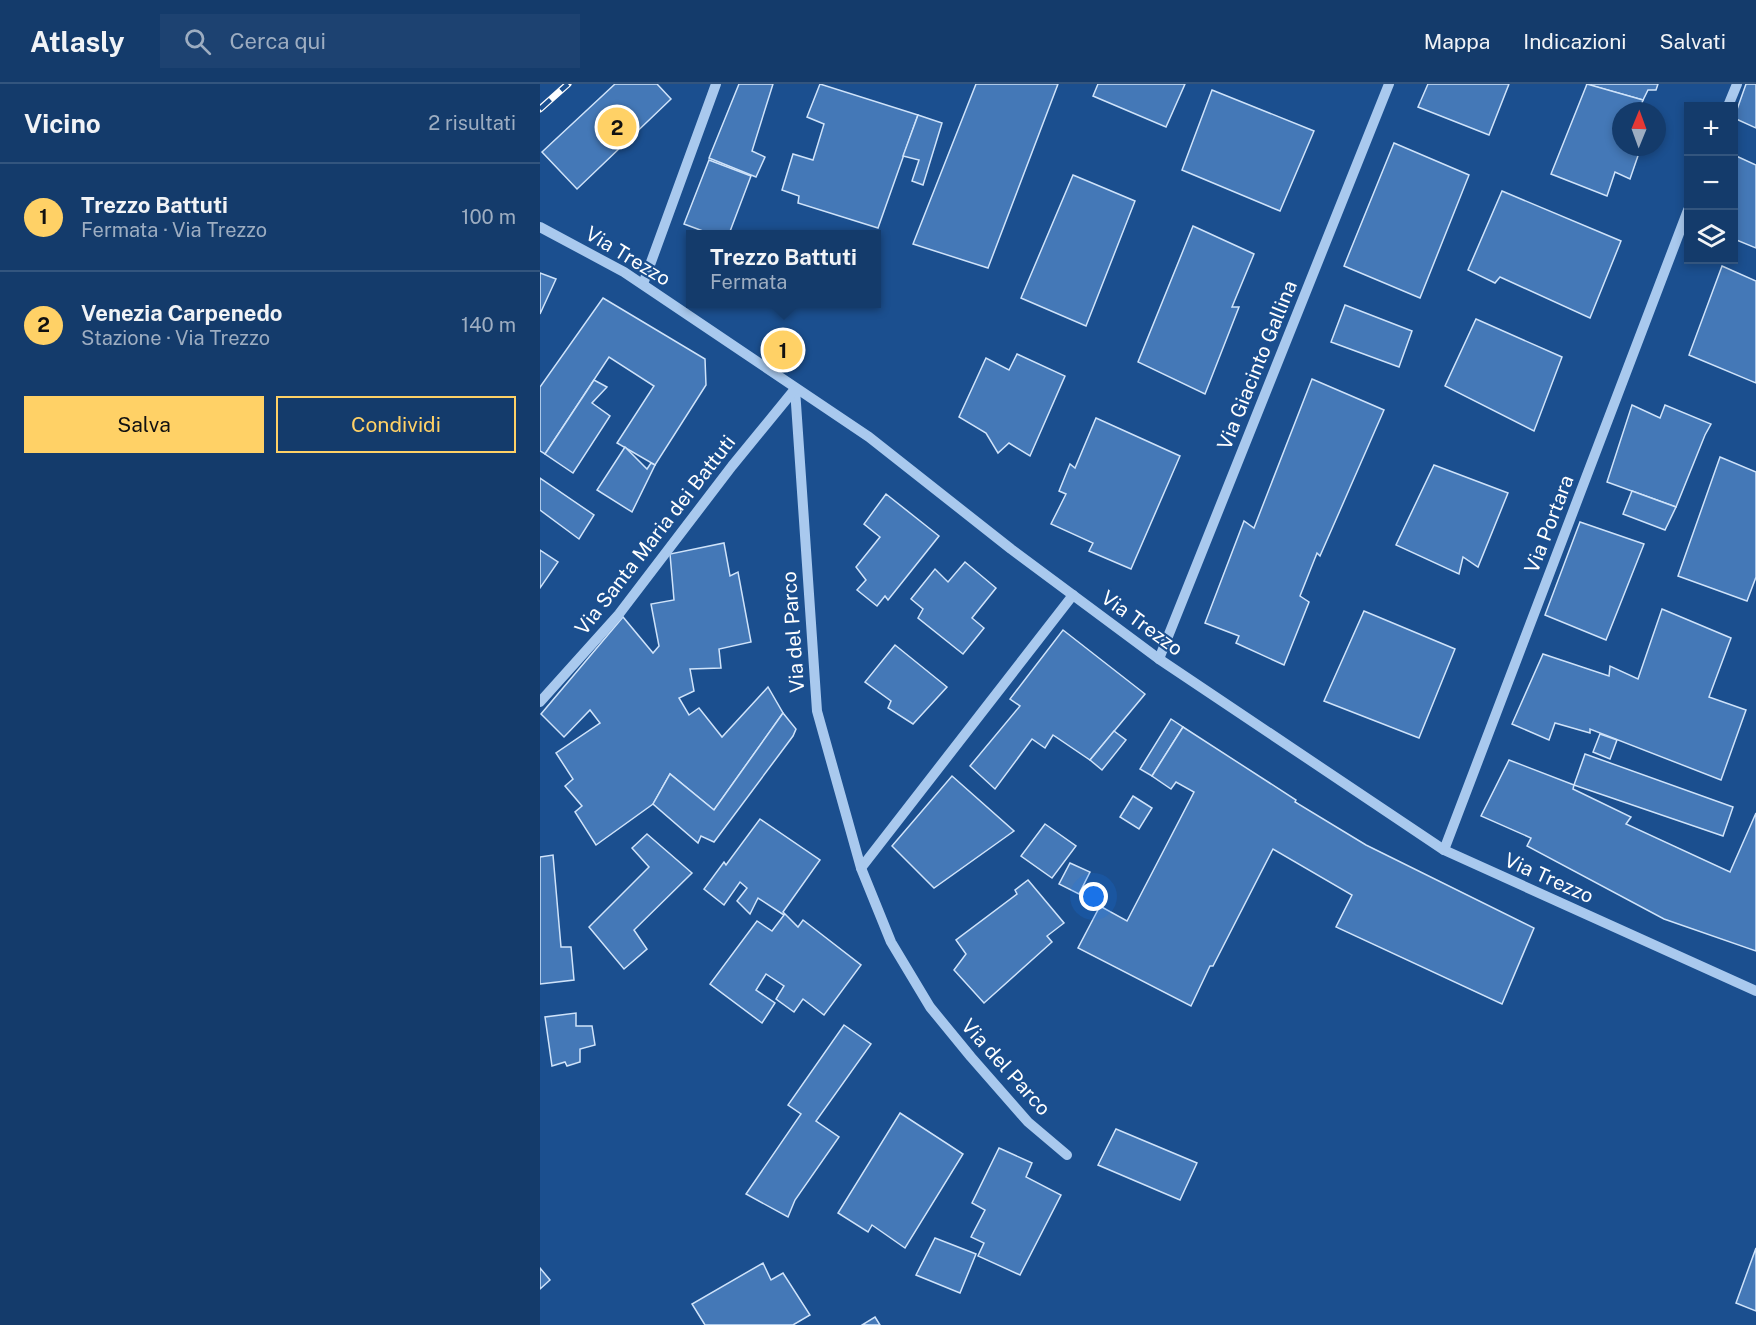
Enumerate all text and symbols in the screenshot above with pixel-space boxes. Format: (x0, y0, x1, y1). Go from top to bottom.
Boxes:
search box (160, 14, 580, 68)
text: Atlasly (30, 25, 124, 58)
icon: search (181, 25, 214, 58)
text: Cerca qui (229, 28, 326, 54)
text: Mappa (1424, 29, 1490, 54)
text: Indicazioni (1523, 29, 1627, 54)
text: Salvati (1660, 29, 1726, 54)
north arrow (1612, 102, 1666, 156)
map controls (1684, 102, 1738, 264)
button: + (1684, 102, 1738, 156)
pin: 2 (598, 104, 637, 150)
text: Vicino (24, 108, 101, 139)
text: 2 risultati (428, 111, 516, 135)
button: − (1684, 156, 1738, 210)
text: Trezzo Battuti (81, 192, 228, 218)
text: 1 (39, 205, 48, 229)
text: 100 m (461, 205, 516, 229)
button: layers (1684, 210, 1738, 264)
text: Fermata · Via Trezzo (81, 218, 267, 242)
street label: Via Trezzo (581, 221, 675, 291)
popup (686, 230, 881, 308)
text: Trezzo Battuti (710, 244, 857, 270)
text: Fermata (710, 270, 787, 294)
street label: Via Giacinto Gallina (1212, 277, 1302, 453)
text: Venezia Carpenedo (81, 300, 282, 326)
text: 2 (37, 313, 50, 337)
text: 140 m (461, 313, 516, 337)
text: Stazione · Via Trezzo (81, 326, 270, 350)
pin: 1 (764, 328, 802, 372)
button: Salva (24, 396, 264, 453)
button: Condividi (276, 396, 516, 453)
street label: Via Santa Maria dei Battuti (570, 430, 740, 640)
street label: Via Portara (1519, 472, 1579, 576)
street label: Via del Parco (777, 570, 809, 694)
street label: Via Trezzo (1097, 585, 1187, 661)
street label: Via Trezzo (1501, 848, 1597, 908)
your location (1079, 882, 1108, 911)
street label: Via del Parco (956, 1014, 1056, 1120)

